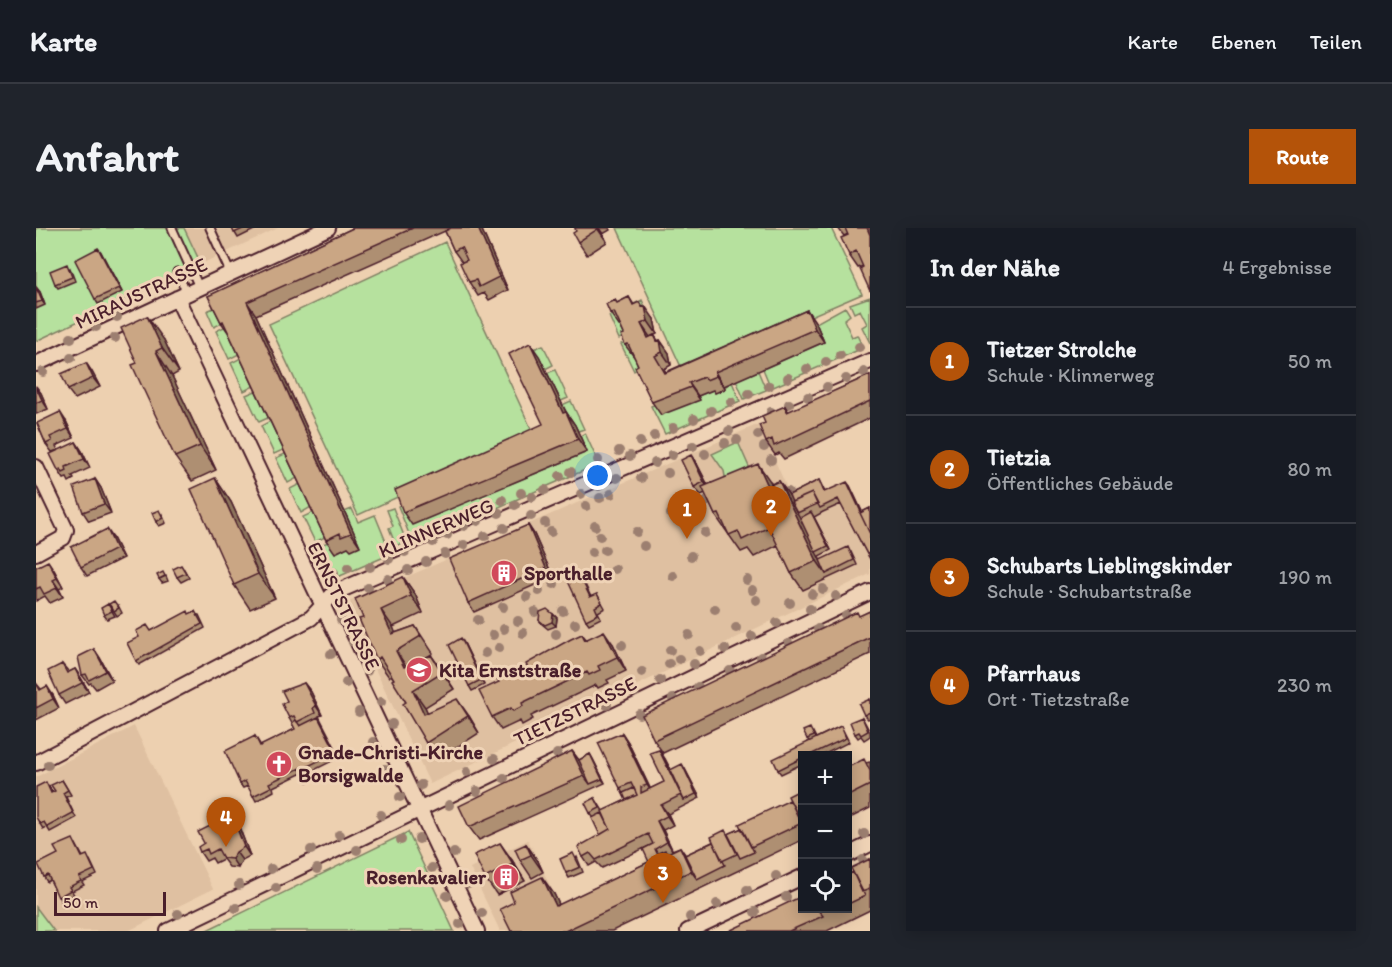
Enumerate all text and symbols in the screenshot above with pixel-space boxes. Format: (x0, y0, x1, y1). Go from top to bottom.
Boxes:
text: Karte (30, 24, 97, 58)
text: Karte (1128, 29, 1178, 54)
text: Ebenen (1211, 29, 1277, 54)
text: Teilen (1310, 29, 1362, 54)
button: Route (1249, 129, 1356, 184)
text: Anfahrt (36, 131, 179, 182)
text: In der Nähe (930, 251, 1060, 283)
street label: MIRAUSTRASSE (71, 252, 211, 334)
text: 4 Ergebnisse (1222, 255, 1332, 279)
text: Tietzer Strolche (987, 336, 1136, 363)
text: 1 (945, 349, 954, 373)
text: 50 m (1288, 349, 1332, 373)
text: Schule · Klinnerweg (987, 363, 1154, 387)
text: Tietzia (987, 444, 1051, 471)
text: 2 (944, 457, 955, 481)
text: 80 m (1287, 457, 1332, 481)
your location (583, 461, 612, 490)
text: Öffentliches Gebäude (987, 471, 1173, 495)
pin: 2 (752, 486, 790, 536)
pin: 1 (668, 490, 706, 539)
street label: KLINNERWEG (375, 493, 497, 563)
street label: ERNSTSTRASSE (303, 538, 385, 674)
text: Schubarts Lieblingskinder (987, 552, 1232, 579)
building icon: Sporthalle (489, 558, 519, 588)
place label: Sporthalle (524, 561, 613, 586)
text: 3 (944, 565, 955, 589)
text: 190 m (1279, 565, 1332, 589)
text: Schule · Schubartstraße (987, 579, 1192, 603)
school or university icon: Kita Ernststraße (404, 655, 434, 685)
place label: Kita Ernststraße (439, 658, 582, 682)
text: Pfarrhaus (987, 660, 1081, 687)
street label: TIETZSTRASSE (510, 671, 640, 751)
text: 4 (943, 673, 956, 697)
text: 230 m (1277, 673, 1332, 697)
text: Ort · Tietzstraße (987, 687, 1129, 711)
place label: Gnade-Christi-Kirche Borsigwalde (298, 740, 483, 788)
church icon: Gnade-Christi-Kirche Borsigwalde (264, 749, 294, 779)
map controls (798, 751, 852, 913)
button: + (798, 751, 852, 805)
pin: 4 (206, 798, 246, 847)
button: − (798, 805, 852, 859)
pin: 3 (644, 854, 682, 903)
button: locate (798, 859, 852, 913)
building icon: Rosenkavalier (491, 862, 521, 892)
place label: Rosenkavalier (366, 865, 487, 889)
scale bar (54, 889, 166, 916)
text: 50 m (63, 893, 98, 912)

